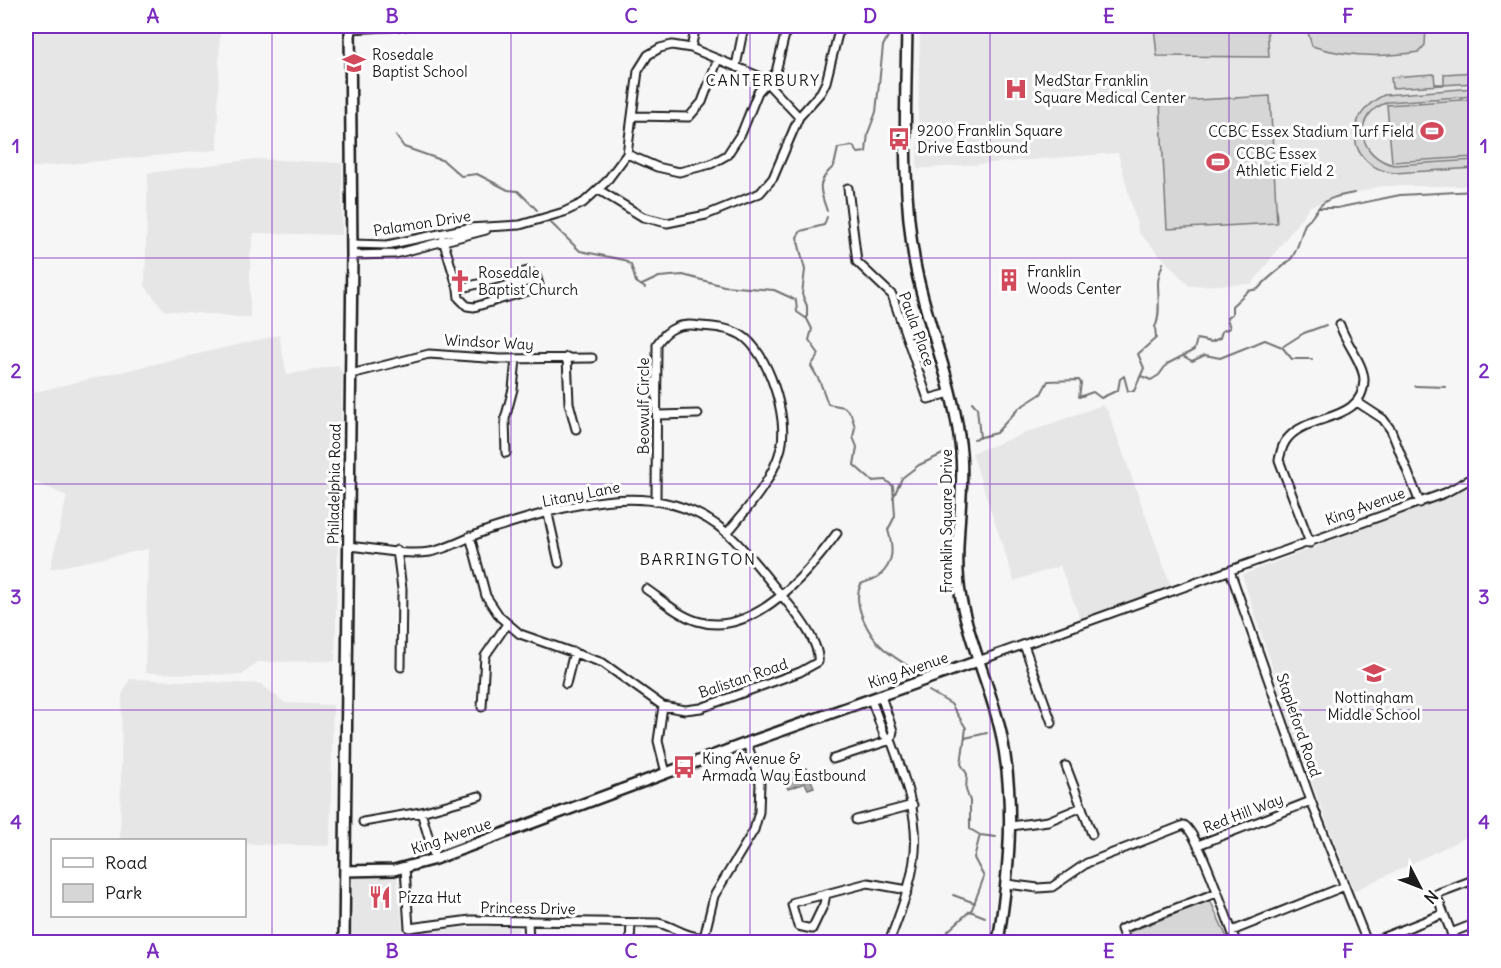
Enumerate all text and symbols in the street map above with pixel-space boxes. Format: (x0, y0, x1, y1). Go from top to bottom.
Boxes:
text: A (147, 3, 160, 28)
text: B (385, 3, 399, 28)
text: C (624, 3, 638, 28)
text: D (863, 3, 877, 28)
text: E (1103, 3, 1115, 28)
text: F (1342, 3, 1354, 28)
place label: Rosedale Baptist School (372, 45, 468, 81)
school or university icon: Rosedale Baptist School (341, 50, 367, 76)
district label: CANTERBURY (705, 70, 821, 90)
place label: MedStar Franklin Square Medical Center (1034, 71, 1186, 107)
hospital icon: MedStar Franklin Square Medical Center (1003, 76, 1029, 102)
sports icon: CCBC Essex Stadium Turf Field (1419, 118, 1445, 144)
place label: 9200 Franklin Square Drive Eastbound (917, 121, 1063, 157)
place label: CCBC Essex Stadium Turf Field (1208, 122, 1414, 141)
bus stop icon: 9200 Franklin Square Drive Eastbound (886, 126, 912, 152)
text: 1 (12, 133, 20, 158)
text: 1 (1480, 133, 1488, 158)
place label: CCBC Essex Athletic Field 2 (1236, 144, 1334, 180)
sports icon: CCBC Essex Athletic Field 2 (1205, 149, 1231, 175)
street label: Palamon Drive (372, 206, 472, 240)
place label: Franklin Woods Center (1027, 262, 1121, 298)
place label: Rosedale Baptist Church (478, 263, 579, 299)
building icon: Franklin Woods Center (996, 267, 1022, 293)
church icon: Rosedale Baptist Church (447, 268, 473, 294)
street label: Paula Place (895, 289, 939, 369)
street label: Windsor Way (444, 330, 534, 354)
street label: Beowulf Circle (634, 357, 653, 455)
text: 2 (11, 358, 22, 383)
text: 2 (1479, 358, 1490, 383)
street label: Philadelphia Road (323, 423, 345, 545)
street label: Franklin Square Drive (937, 449, 956, 593)
street label: Litany Lane (540, 477, 622, 511)
street label: King Avenue (1322, 483, 1408, 529)
district label: BARRINGTON (639, 549, 757, 569)
text: 3 (10, 584, 22, 609)
text: 3 (1478, 584, 1490, 609)
street label: King Avenue (865, 647, 951, 693)
street label: Balistan Road (696, 654, 790, 702)
school or university icon: Nottingham Middle School (1361, 660, 1387, 686)
street label: Stapleford Road (1272, 671, 1326, 779)
place label: Nottingham Middle School (1328, 688, 1420, 724)
place label: King Avenue & Armada Way Eastbound (702, 749, 866, 785)
bus stop icon: King Avenue & Armada Way Eastbound (671, 754, 697, 780)
street label: Red Hill Way (1200, 789, 1286, 837)
text: 4 (10, 809, 22, 834)
text: 4 (1478, 809, 1490, 834)
street label: King Avenue (408, 813, 494, 859)
legend (51, 839, 246, 917)
text: Road (105, 851, 148, 874)
north arrow (1390, 857, 1450, 917)
text: Park (105, 881, 142, 904)
restaurant icon: Pizza Hut (367, 884, 393, 910)
text: N (1420, 886, 1442, 908)
place label: Pizza Hut (398, 888, 461, 907)
street label: Princess Drive (480, 898, 576, 918)
text: A (147, 938, 160, 963)
text: B (385, 938, 399, 963)
text: C (624, 938, 638, 963)
text: D (863, 938, 877, 963)
text: E (1103, 938, 1115, 963)
text: F (1342, 938, 1354, 963)

